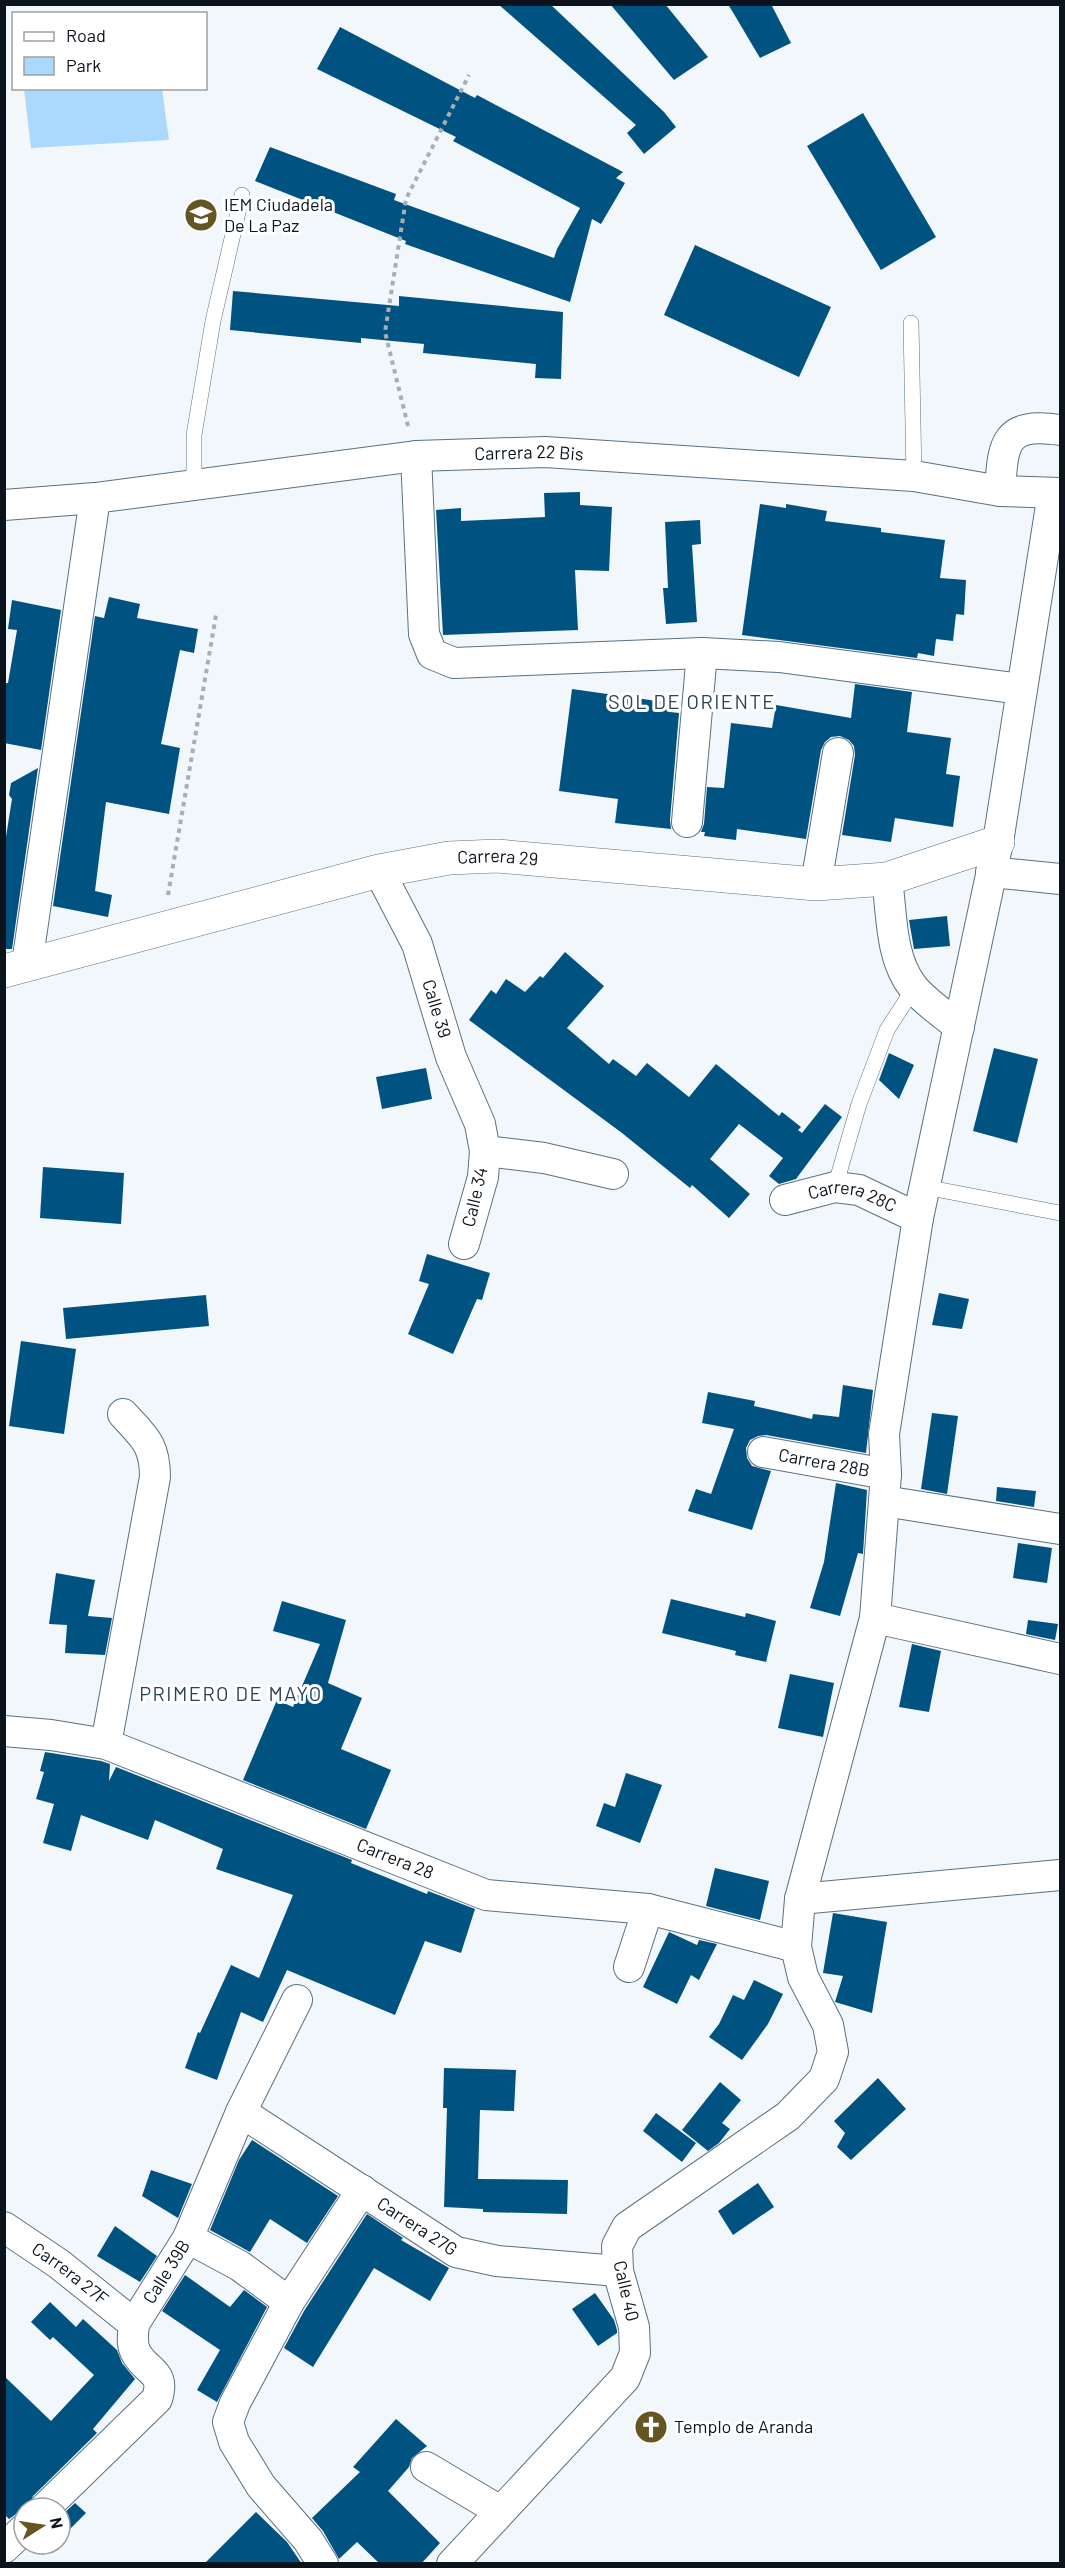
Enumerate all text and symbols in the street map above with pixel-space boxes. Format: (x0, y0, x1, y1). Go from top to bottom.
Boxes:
legend (12, 12, 207, 90)
text: Road (66, 24, 106, 46)
text: Park (66, 54, 101, 76)
place label: IEM Ciudadela De La Paz (224, 193, 333, 236)
school or university icon: IEM Ciudadela De La Paz (183, 197, 219, 233)
street label: Carrera 22 Bis (474, 440, 584, 464)
district label: SOL DE ORIENTE (608, 689, 776, 713)
street label: Carrera 29 (457, 844, 539, 870)
street label: Calle 39 (418, 977, 457, 1041)
street label: Calle 34 (456, 1165, 492, 1229)
street label: Carrera 28C (805, 1175, 900, 1216)
street label: Carrera 28B (777, 1443, 872, 1481)
district label: PRIMERO DE MAYO (139, 1681, 323, 1705)
street label: Carrera 28 (354, 1833, 437, 1883)
street label: Carrera 27G (373, 2192, 462, 2260)
street label: Calle 39B (138, 2235, 194, 2307)
street label: Carrera 27F (28, 2237, 113, 2309)
street label: Calle 40 (609, 2258, 645, 2323)
church icon: Templo de Aranda (633, 2409, 669, 2445)
place label: Templo de Aranda (674, 2415, 813, 2437)
north arrow (12, 2496, 72, 2556)
text: N (47, 2516, 68, 2530)

